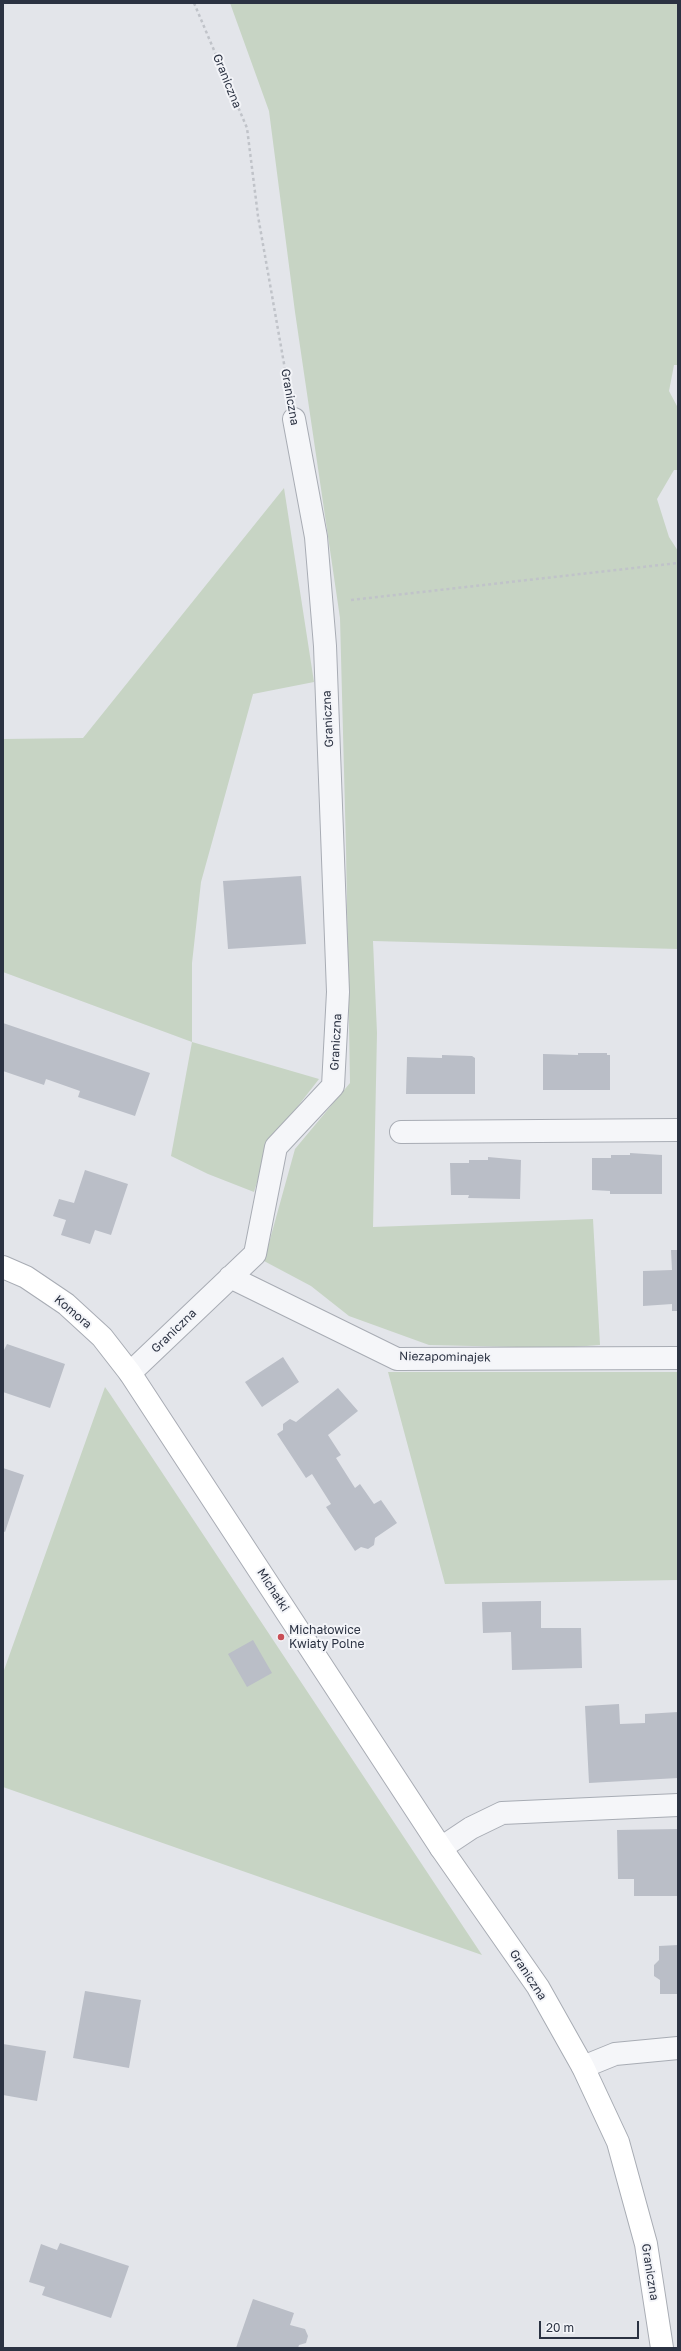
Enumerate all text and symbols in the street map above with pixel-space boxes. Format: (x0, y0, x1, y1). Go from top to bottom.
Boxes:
street label: Graniczna (210, 52, 244, 110)
street label: Graniczna (278, 368, 302, 426)
street label: Graniczna (319, 690, 337, 748)
street label: Graniczna (327, 1013, 345, 1071)
street label: Komora (51, 1292, 95, 1332)
street label: Graniczna (148, 1306, 200, 1356)
street label: Niezapominajek (399, 1349, 491, 1365)
street label: Michałki (254, 1566, 292, 1614)
place label: Michałowice Kwiaty Polne (289, 1623, 364, 1651)
marker: Michałowice Kwiaty Polne (276, 1632, 286, 1642)
street label: Graniczna (506, 1947, 550, 2003)
street label: Graniczna (638, 2243, 662, 2301)
scale bar (541, 2313, 641, 2339)
text: 20 m (546, 2320, 574, 2335)

